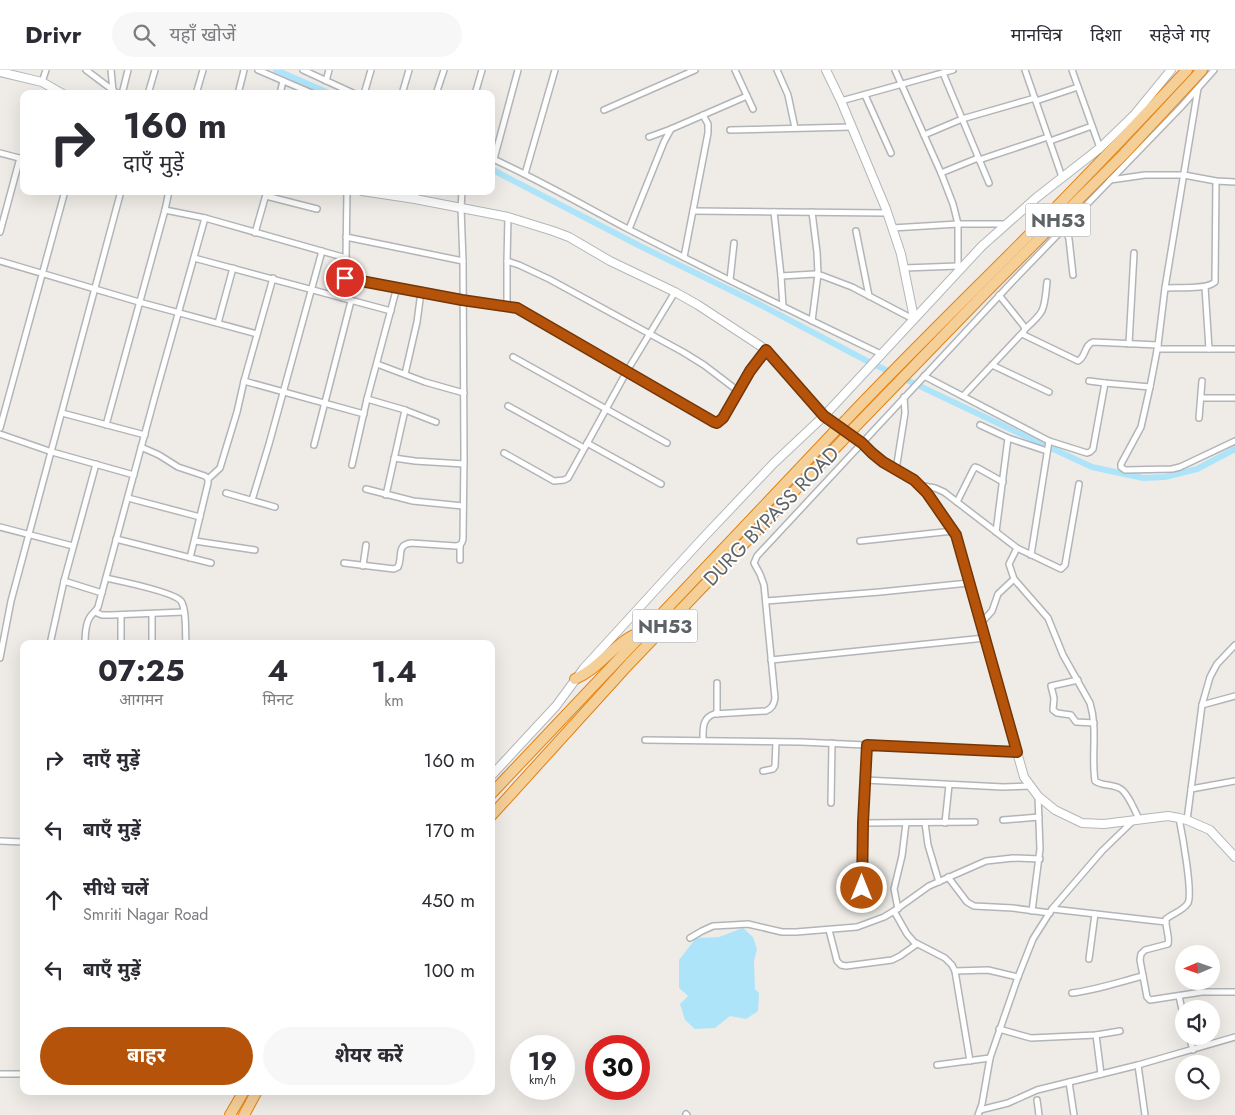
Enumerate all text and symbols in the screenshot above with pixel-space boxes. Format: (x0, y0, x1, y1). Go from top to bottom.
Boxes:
search box (112, 12, 462, 57)
text: Drivr (25, 17, 82, 52)
icon: search (130, 21, 158, 49)
text: यहाँ खोजें (170, 21, 236, 48)
text: मानचित्र (1011, 22, 1062, 48)
text: दिशा (1090, 22, 1121, 48)
text: सहेजे गए (1149, 22, 1210, 48)
text: 160 m (123, 101, 227, 151)
icon: right (40, 110, 105, 175)
text: दाएँ मुड़ें (123, 147, 184, 179)
road number: NH53 (1026, 204, 1090, 236)
pin (324, 257, 366, 299)
icon: arrive (331, 264, 359, 292)
street label: DURG BYPASS ROAD (697, 440, 846, 593)
road number: NH53 (632, 610, 698, 642)
text: 07:25 (98, 649, 185, 692)
text: 4 (267, 649, 288, 692)
text: 1.4 (371, 650, 417, 693)
text: आगमन (119, 688, 163, 711)
text: मिनट (263, 688, 293, 711)
text: km (384, 689, 404, 712)
icon: right (40, 746, 68, 774)
text: दाएँ मुड़ें (83, 746, 140, 773)
text: 160 m (424, 747, 475, 774)
icon: left (40, 816, 68, 844)
text: बाएँ मुड़ें (83, 816, 141, 843)
text: 170 m (425, 817, 475, 844)
position arrow (835, 861, 887, 913)
text: सीधे चलें (83, 875, 149, 902)
icon: ahead (40, 886, 68, 914)
text: 450 m (421, 887, 475, 914)
text: Smriti Nagar Road (83, 903, 208, 926)
north arrow (1175, 945, 1220, 990)
map controls (1175, 945, 1220, 1100)
icon: left (40, 956, 68, 984)
text: बाएँ मुड़ें (83, 956, 141, 983)
text: 100 m (423, 957, 475, 984)
button: sound (1175, 1000, 1220, 1045)
button: बाहर (40, 1027, 253, 1085)
button: शेयर करें (263, 1027, 475, 1085)
speed limit sign: 30 (585, 1035, 650, 1100)
text: 19 (528, 1043, 557, 1079)
button: search (1175, 1055, 1220, 1100)
text: km/h (529, 1071, 556, 1089)

